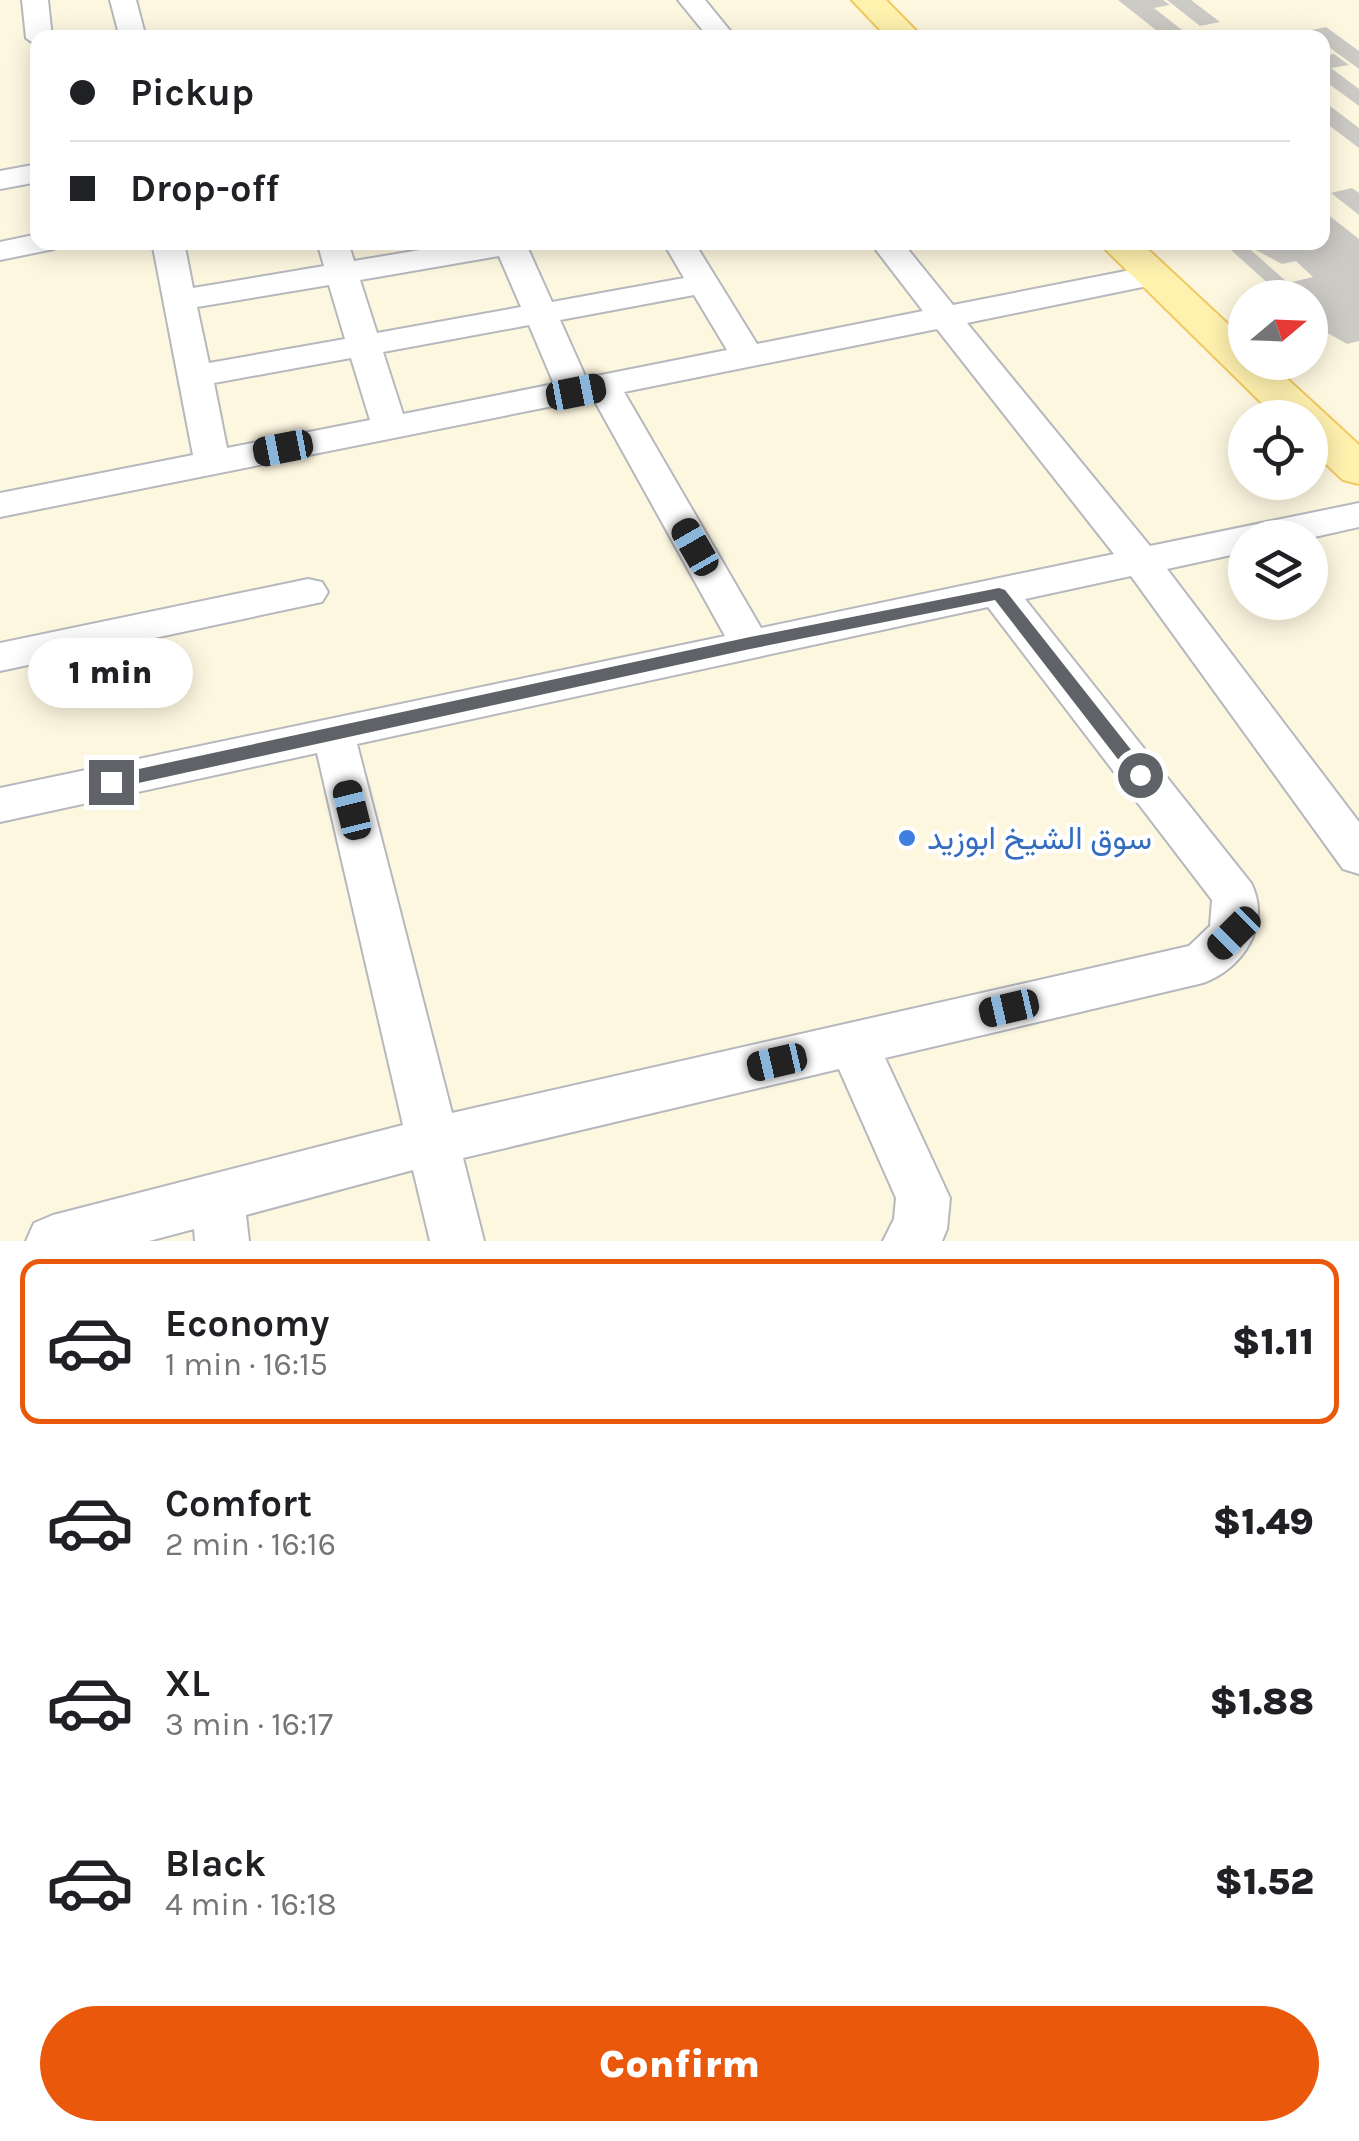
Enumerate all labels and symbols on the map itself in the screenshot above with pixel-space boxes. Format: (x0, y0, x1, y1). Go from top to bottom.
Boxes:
north arrow (1228, 280, 1328, 380)
car (544, 372, 608, 412)
car (251, 428, 315, 468)
car (667, 514, 723, 580)
callout: 1 min (28, 637, 194, 707)
route start (1118, 753, 1163, 798)
route end (89, 760, 134, 805)
car (330, 777, 374, 843)
place label: سوق الشيخ ابوزيد (927, 820, 1152, 860)
marker: سوق الشيخ ابوزيد (896, 827, 918, 849)
car (1202, 901, 1266, 965)
car (976, 987, 1042, 1029)
car (744, 1041, 810, 1083)

